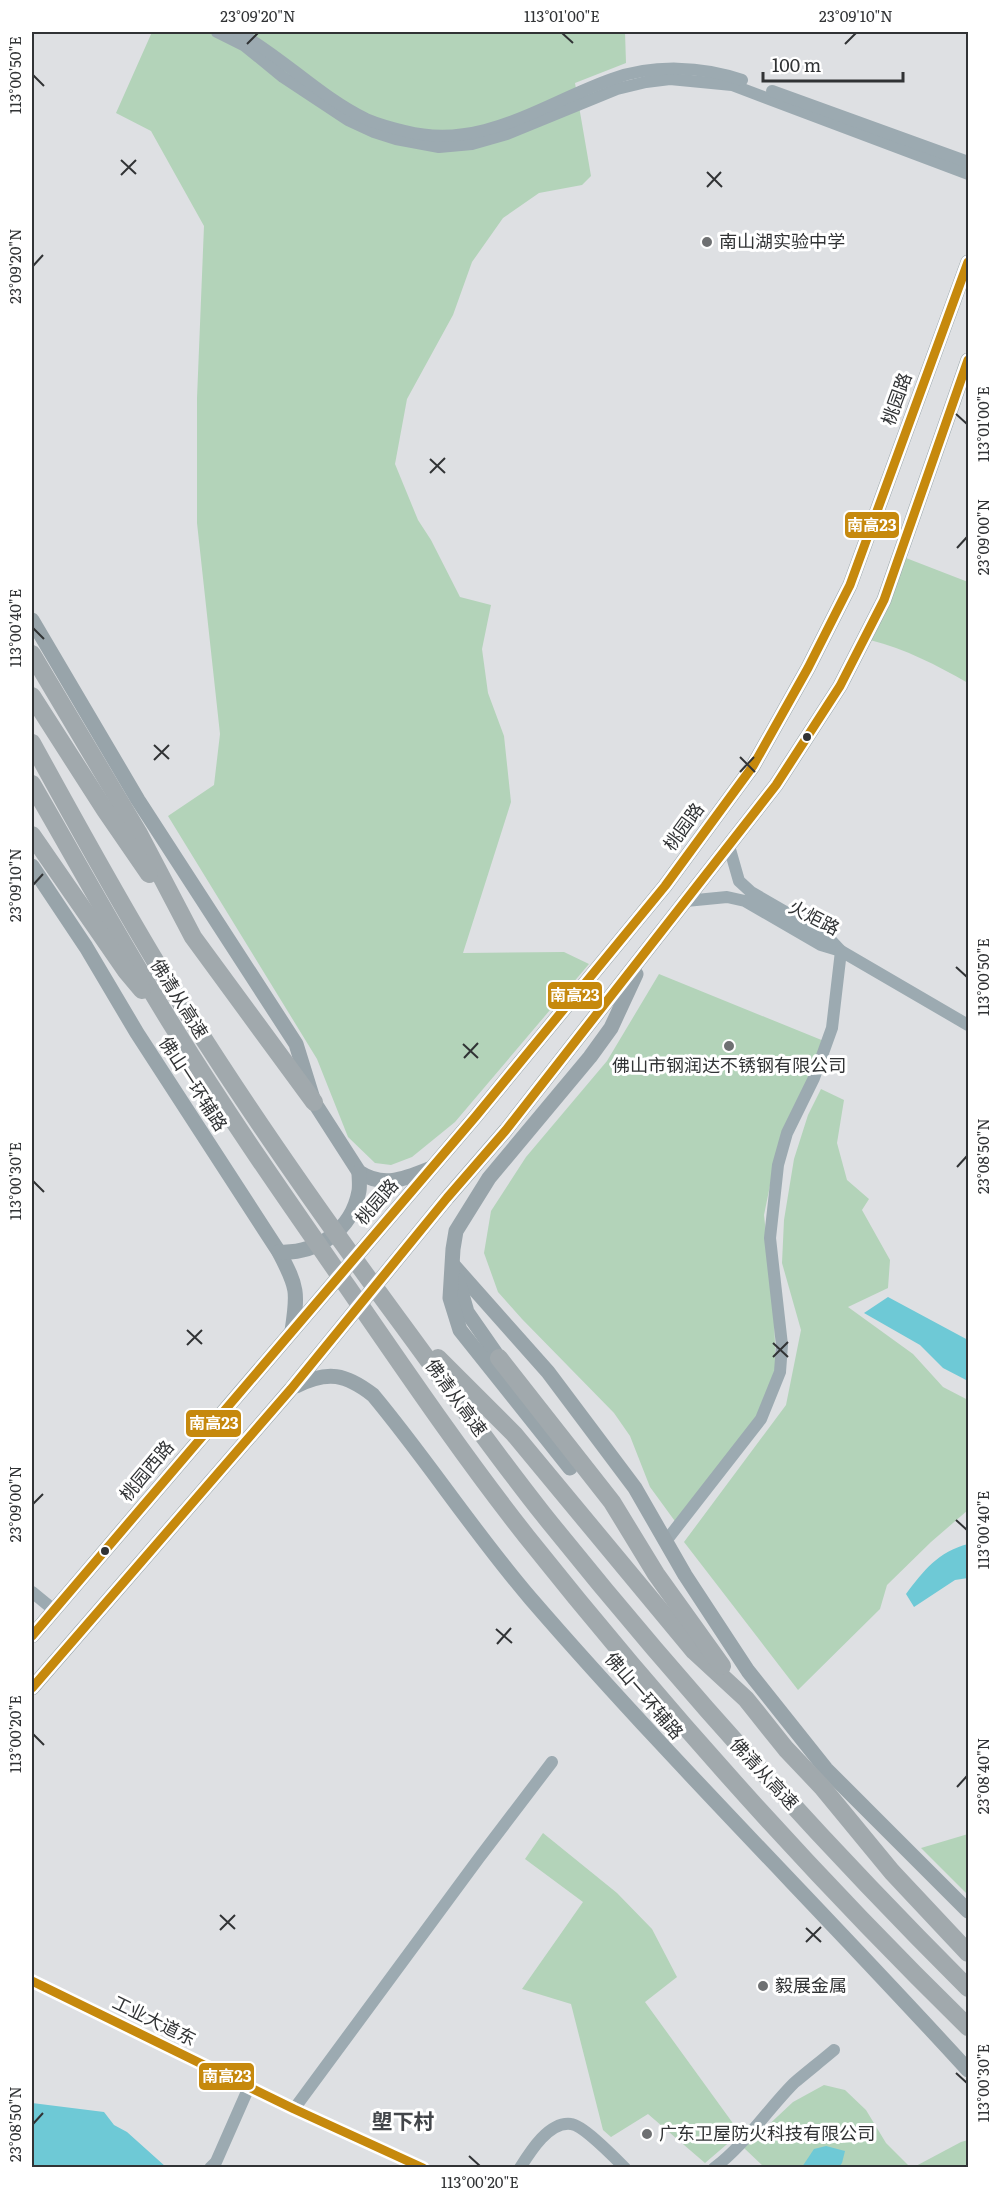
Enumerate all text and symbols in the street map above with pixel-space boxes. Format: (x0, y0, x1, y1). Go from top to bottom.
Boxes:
text: 23°09'20"N (220, 4, 296, 27)
text: 113°01'00"E (524, 4, 600, 27)
text: 23°09'10"N (819, 4, 893, 27)
text: 113°00'50"E (3, 36, 26, 114)
scale bar (763, 45, 902, 83)
text: 100 m (772, 51, 821, 78)
place label: 南山湖实验中学 (719, 227, 845, 254)
text: 23°09'20"N (3, 228, 26, 304)
marker: 南山湖实验中学 (700, 235, 714, 249)
street label: 桃园路 (874, 368, 918, 428)
text: 113°01'00"E (971, 386, 994, 462)
text: 23°09'00"N (971, 499, 994, 575)
line badge: 南高23 (844, 511, 900, 539)
text: 南高23 (847, 512, 897, 536)
text: 113°00'40"E (3, 589, 26, 667)
unlabelled marker (801, 731, 813, 743)
street label: 桃园路 (656, 796, 710, 856)
text: 23°09'10"N (3, 848, 26, 922)
street label: 火炬路 (784, 892, 845, 941)
text: 113°00'50"E (971, 938, 994, 1016)
street label: 佛清从高速 (145, 953, 216, 1044)
line badge: 南高23 (547, 981, 603, 1010)
text: 南高23 (550, 982, 600, 1006)
street label: 佛山一环辅路 (154, 1031, 235, 1136)
marker: 佛山市钢润达不锈钢有限公司 (722, 1039, 736, 1053)
place label: 佛山市钢润达不锈钢有限公司 (612, 1051, 846, 1078)
text: 23°08'50"N (971, 1118, 994, 1194)
text: 113°00'30"E (3, 1142, 26, 1220)
street label: 桃园路 (348, 1172, 404, 1230)
street label: 佛清从高速 (420, 1353, 495, 1441)
line badge: 南高23 (185, 1409, 242, 1438)
text: 南高23 (189, 1410, 239, 1434)
street label: 桃园西路 (112, 1434, 179, 1506)
text: 23°09'00"N (3, 1466, 26, 1542)
text: 113°00'40"E (971, 1491, 994, 1569)
unlabelled marker (99, 1545, 111, 1557)
street label: 佛山一环辅路 (600, 1645, 691, 1745)
text: 113°00'20"E (3, 1695, 26, 1773)
street label: 佛清从高速 (725, 1731, 806, 1815)
text: 23°08'40"N (971, 1738, 994, 1814)
place label: 毅展金属 (775, 1971, 847, 1998)
marker: 毅展金属 (756, 1979, 770, 1993)
street label: 工业大道东 (108, 1988, 201, 2052)
text: 113°00'30"E (971, 2044, 994, 2122)
line badge: 南高23 (198, 2062, 255, 2091)
text: 南高23 (202, 2063, 252, 2087)
text: 23°08'50"N (3, 2086, 26, 2162)
district label: 塱下村 (372, 2104, 435, 2135)
place label: 广东卫屋防火科技有限公司 (659, 2119, 875, 2146)
marker: 广东卫屋防火科技有限公司 (640, 2127, 654, 2141)
text: 113°00'20"E (441, 2170, 519, 2193)

